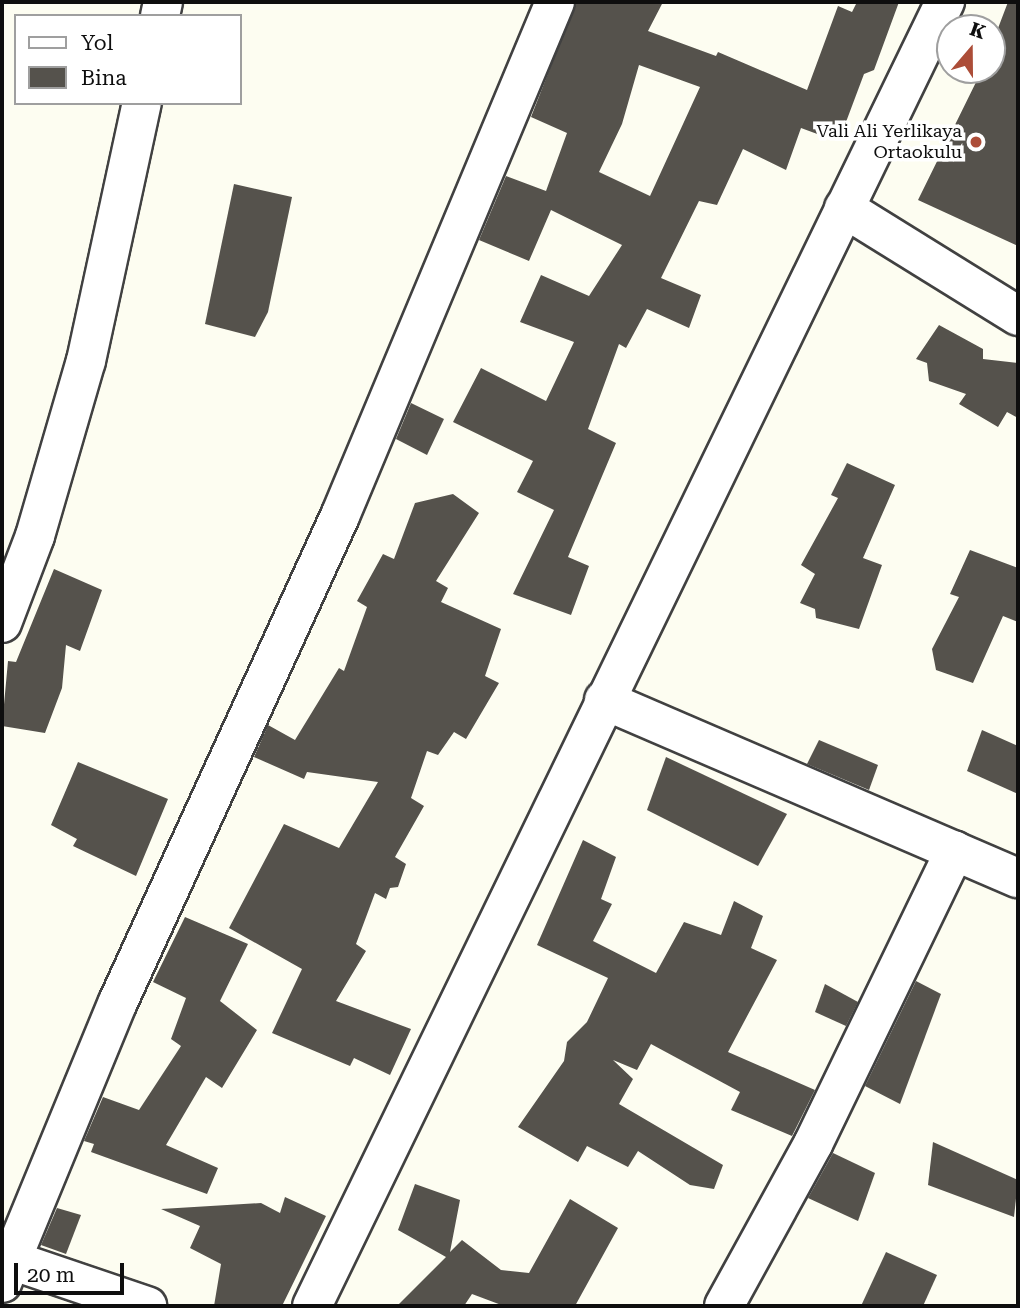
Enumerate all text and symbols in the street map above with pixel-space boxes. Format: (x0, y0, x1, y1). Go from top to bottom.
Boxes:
legend (14, 14, 242, 105)
north arrow (936, 14, 1006, 84)
text: K (967, 17, 989, 44)
text: Yol (81, 31, 113, 55)
text: Bina (81, 66, 127, 90)
place label: Vali Ali Yerlikaya Ortaokulu (817, 121, 962, 164)
marker: Vali Ali Yerlikaya Ortaokulu (968, 134, 984, 150)
scale bar (18, 1248, 128, 1292)
text: 20 m (27, 1263, 75, 1287)

